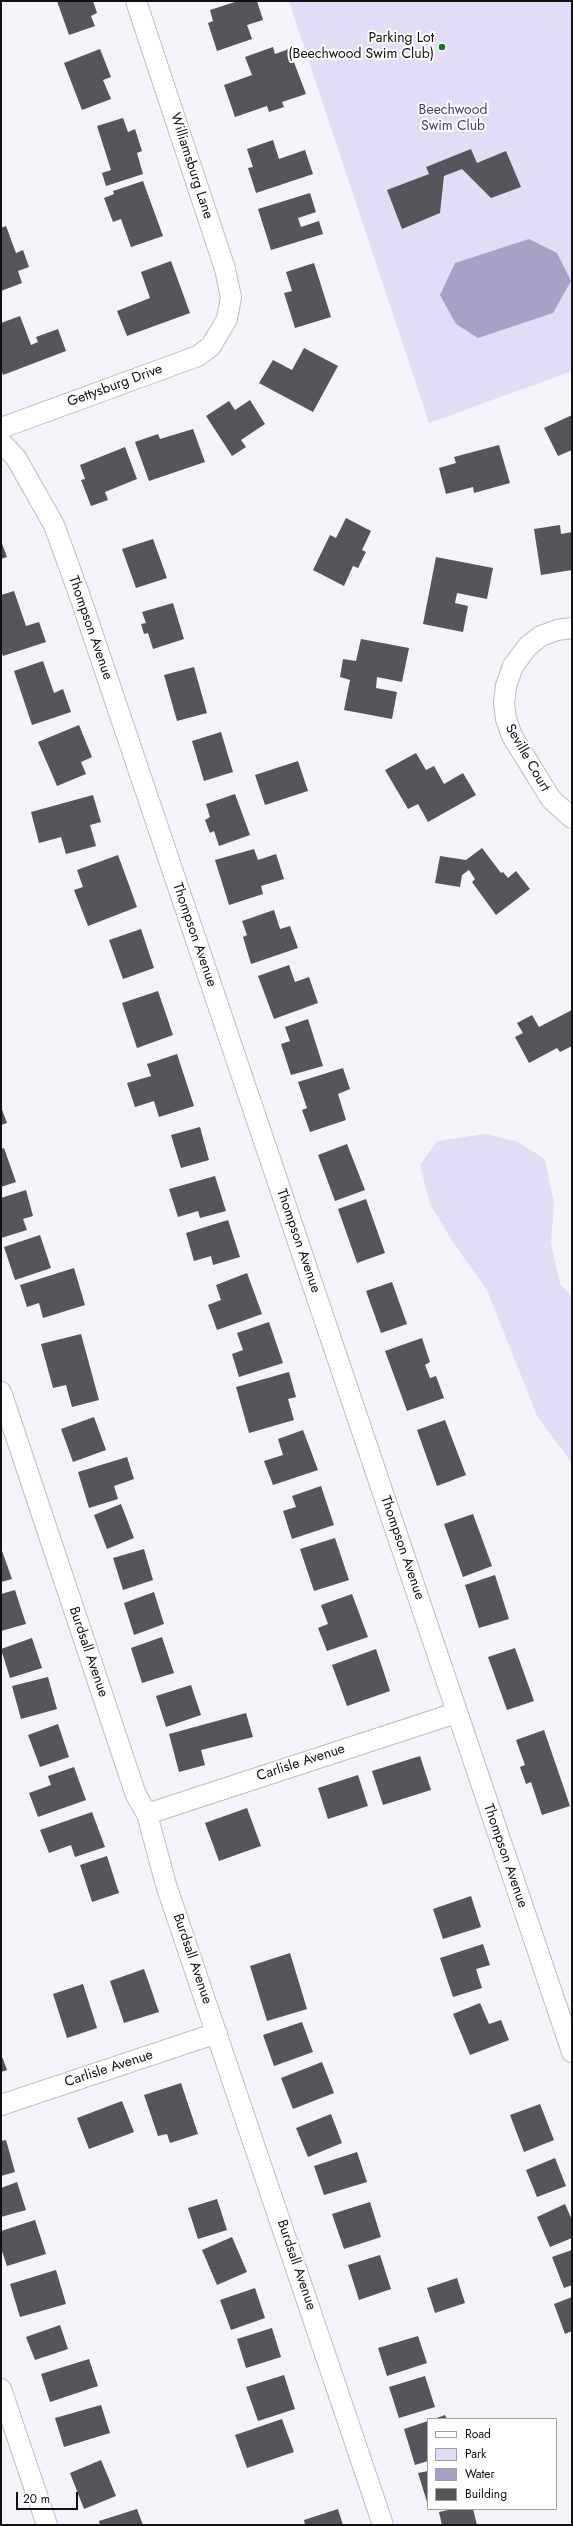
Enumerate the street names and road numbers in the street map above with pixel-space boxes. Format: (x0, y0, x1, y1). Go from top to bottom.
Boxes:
street label: Williamsburg Lane (166, 111, 216, 221)
street label: Gettysburg Drive (65, 361, 165, 411)
street label: Thompson Avenue (64, 574, 116, 682)
street label: Seville Court (501, 721, 553, 795)
street label: Thompson Avenue (168, 881, 220, 989)
street label: Thompson Avenue (272, 1187, 324, 1295)
street label: Thompson Avenue (376, 1494, 428, 1602)
street label: Burdsall Avenue (65, 1605, 111, 1699)
street label: Carlisle Avenue (255, 1741, 347, 1785)
street label: Thompson Avenue (479, 1802, 531, 1910)
street label: Burdsall Avenue (169, 1912, 215, 2006)
street label: Carlisle Avenue (63, 2047, 155, 2091)
street label: Burdsall Avenue (273, 2218, 319, 2312)

